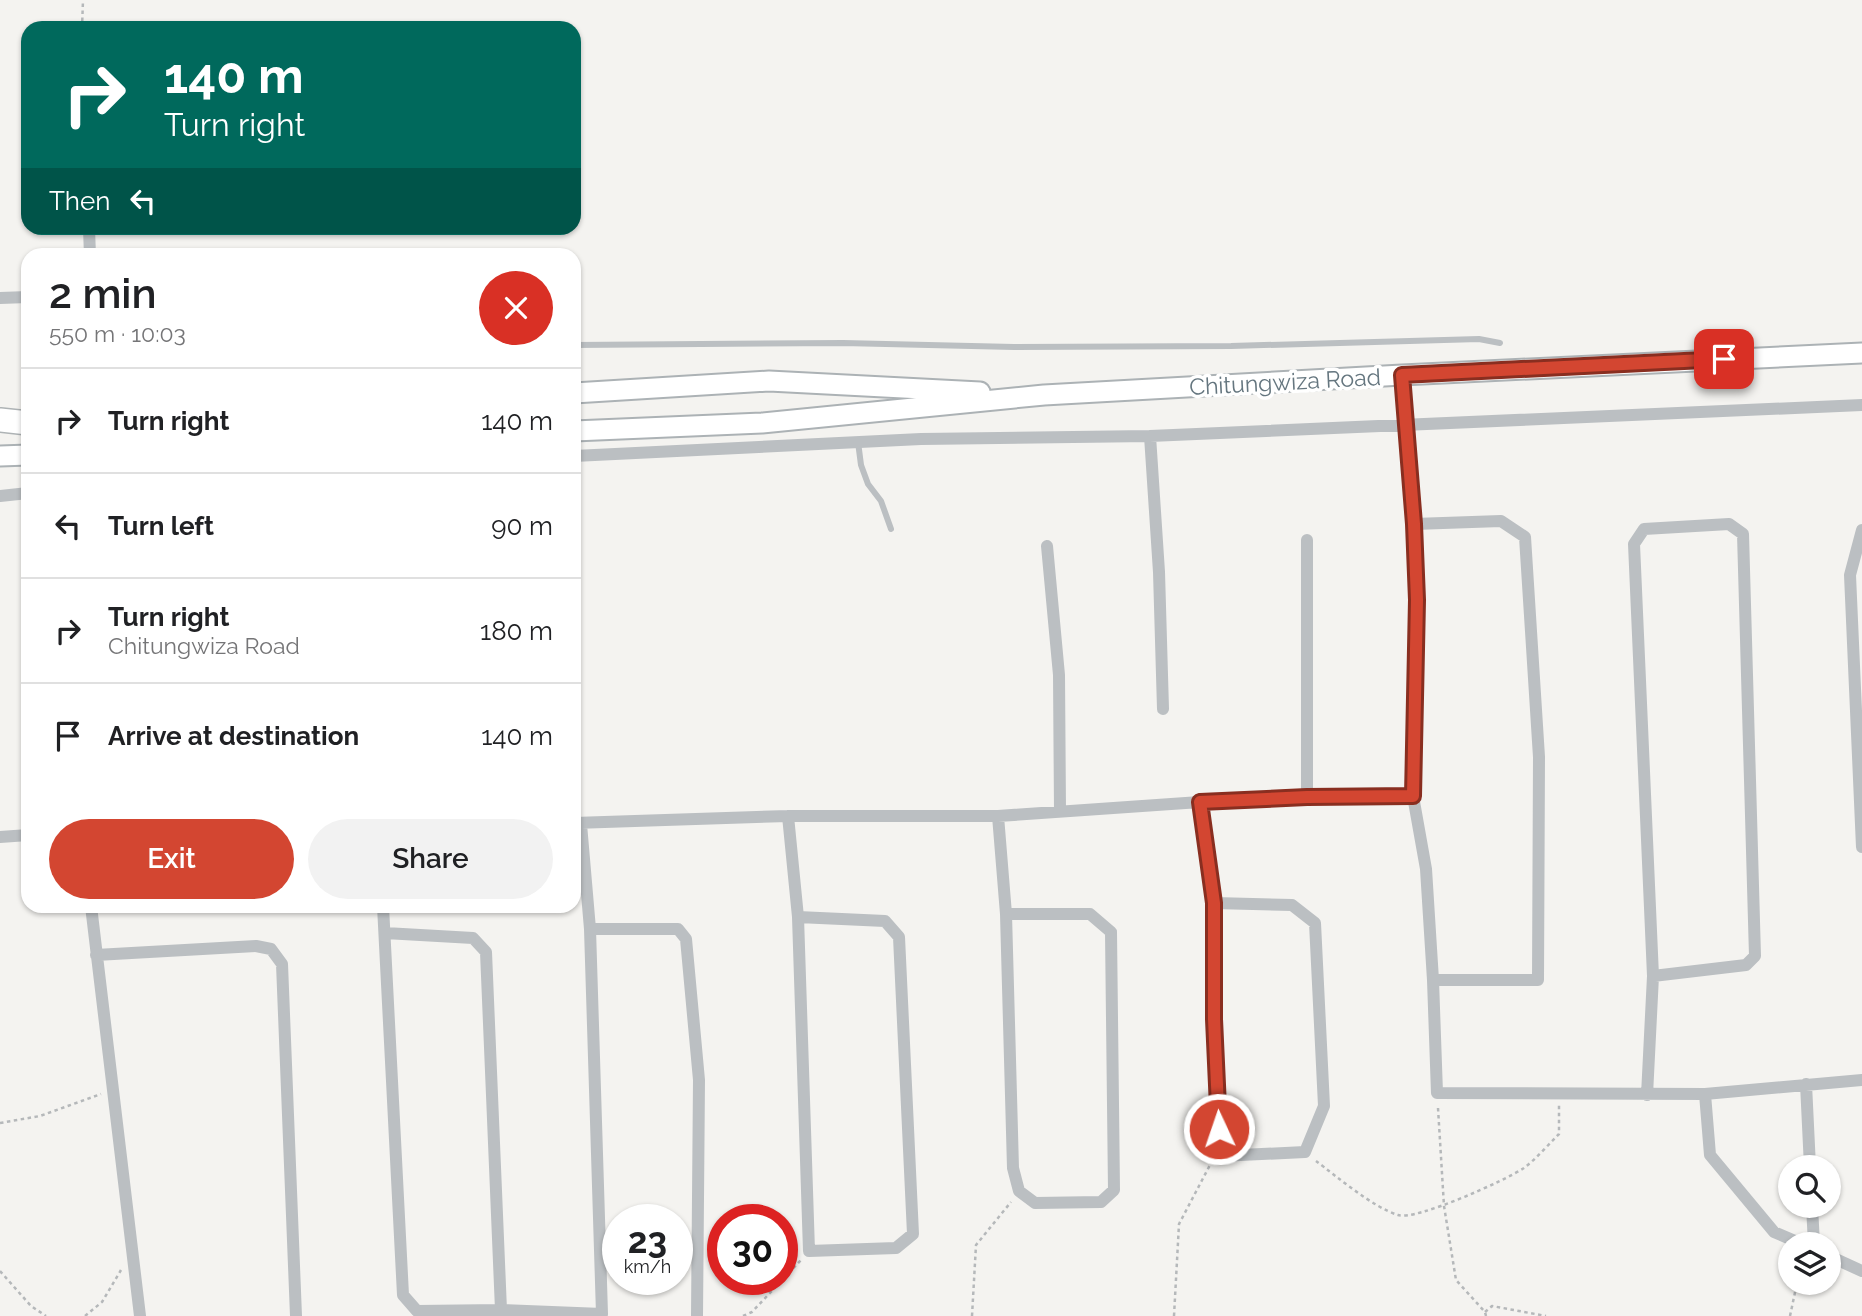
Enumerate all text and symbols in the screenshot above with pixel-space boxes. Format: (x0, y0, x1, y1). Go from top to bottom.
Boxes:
text: 140 m (164, 47, 304, 104)
icon: right (49, 49, 140, 140)
text: Turn right (164, 106, 305, 143)
icon: left (124, 182, 162, 220)
text: Then (49, 186, 110, 216)
text: 2 min (49, 269, 157, 318)
button: close (479, 271, 553, 345)
text: 550 m · 10:03 (49, 320, 186, 347)
pin (1694, 329, 1754, 389)
icon: arrive (1705, 340, 1743, 378)
street label: Chitungwiza Road (1189, 363, 1381, 400)
icon: right (49, 402, 87, 440)
text: Turn right (108, 406, 229, 436)
text: 140 m (481, 406, 553, 436)
icon: left (49, 507, 87, 545)
text: Turn left (108, 511, 214, 541)
text: 90 m (491, 511, 553, 541)
text: Turn right (108, 602, 229, 632)
icon: right (49, 612, 87, 650)
text: 180 m (480, 616, 553, 646)
text: Chitungwiza Road (108, 632, 300, 659)
icon: arrive (49, 717, 87, 755)
text: Arrive at destination (108, 721, 359, 751)
text: 140 m (481, 721, 553, 751)
button: Exit (49, 819, 294, 899)
button: Share (308, 819, 553, 899)
position arrow (1182, 1092, 1256, 1166)
map controls (1778, 1155, 1841, 1295)
button: search (1778, 1155, 1841, 1218)
speed limit sign: 30 (707, 1204, 798, 1295)
text: 23 (628, 1220, 667, 1261)
button: layers (1778, 1232, 1841, 1295)
text: km/h (624, 1256, 671, 1277)

